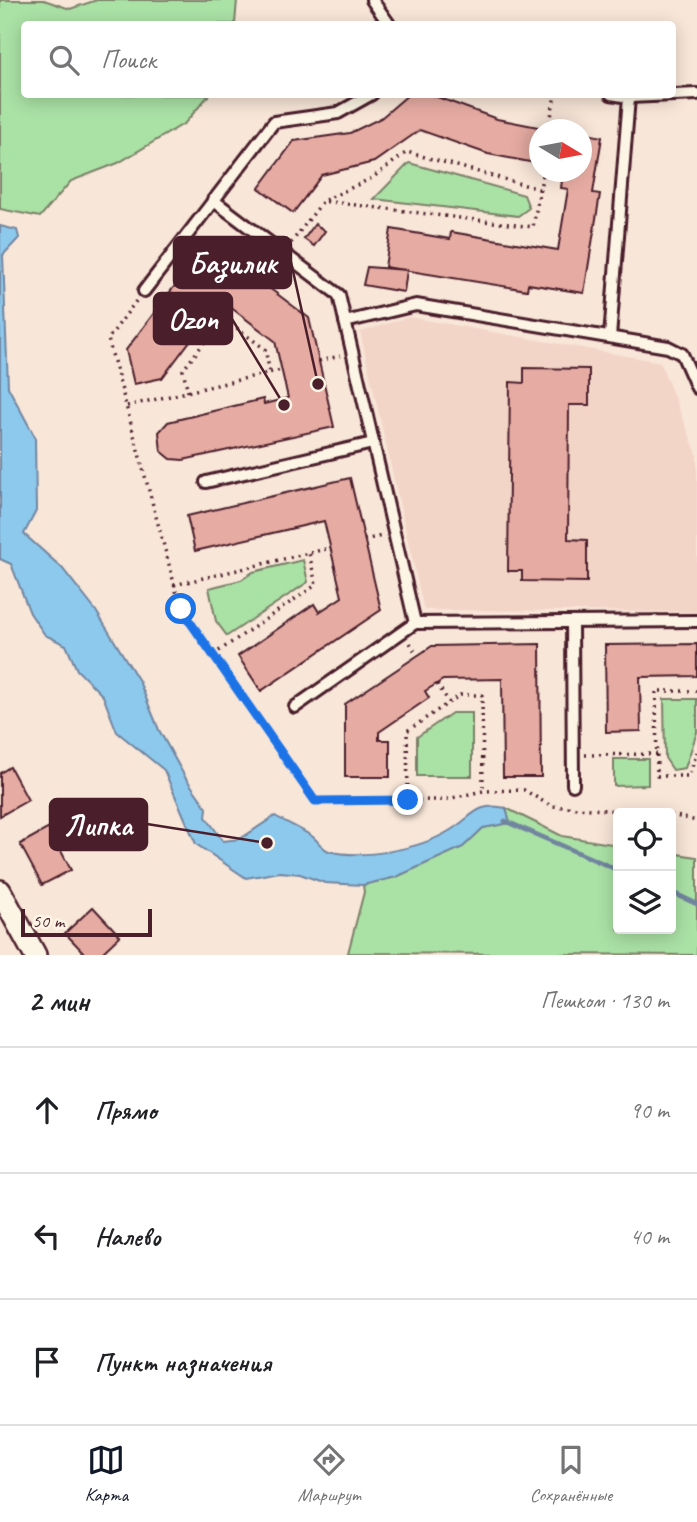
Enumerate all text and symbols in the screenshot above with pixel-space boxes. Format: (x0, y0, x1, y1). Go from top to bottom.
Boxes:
search box (21, 21, 676, 98)
icon: search (45, 41, 83, 79)
text: Поиск (101, 43, 156, 76)
north arrow (529, 119, 592, 182)
callout: Базилик (174, 237, 291, 288)
text: Базилик (189, 244, 279, 283)
callout: Ozon (154, 293, 232, 344)
text: Ozon (168, 300, 219, 338)
route start (165, 593, 196, 624)
route end (392, 784, 423, 815)
callout: Липка (50, 799, 147, 850)
text: Липка (64, 806, 134, 844)
map controls (613, 808, 676, 934)
button: locate (613, 808, 676, 871)
button: layers (613, 871, 676, 934)
scale bar (21, 906, 152, 938)
text: 50 m (32, 909, 64, 933)
text: 2 мин (28, 982, 89, 1020)
text: Пешком · 130 m (541, 986, 669, 1015)
icon: ahead (28, 1091, 66, 1129)
text: Прямо (95, 1094, 157, 1127)
text: 90 m (630, 1096, 669, 1125)
icon: left (28, 1217, 66, 1255)
text: Налево (95, 1220, 161, 1253)
text: 40 m (630, 1222, 669, 1251)
icon: arrive (28, 1343, 66, 1381)
text: Пункт назначения (95, 1346, 271, 1379)
tab: Карта (85, 1441, 128, 1507)
tab: Маршрут (298, 1441, 360, 1507)
tab: Сохранённые (530, 1441, 612, 1507)

